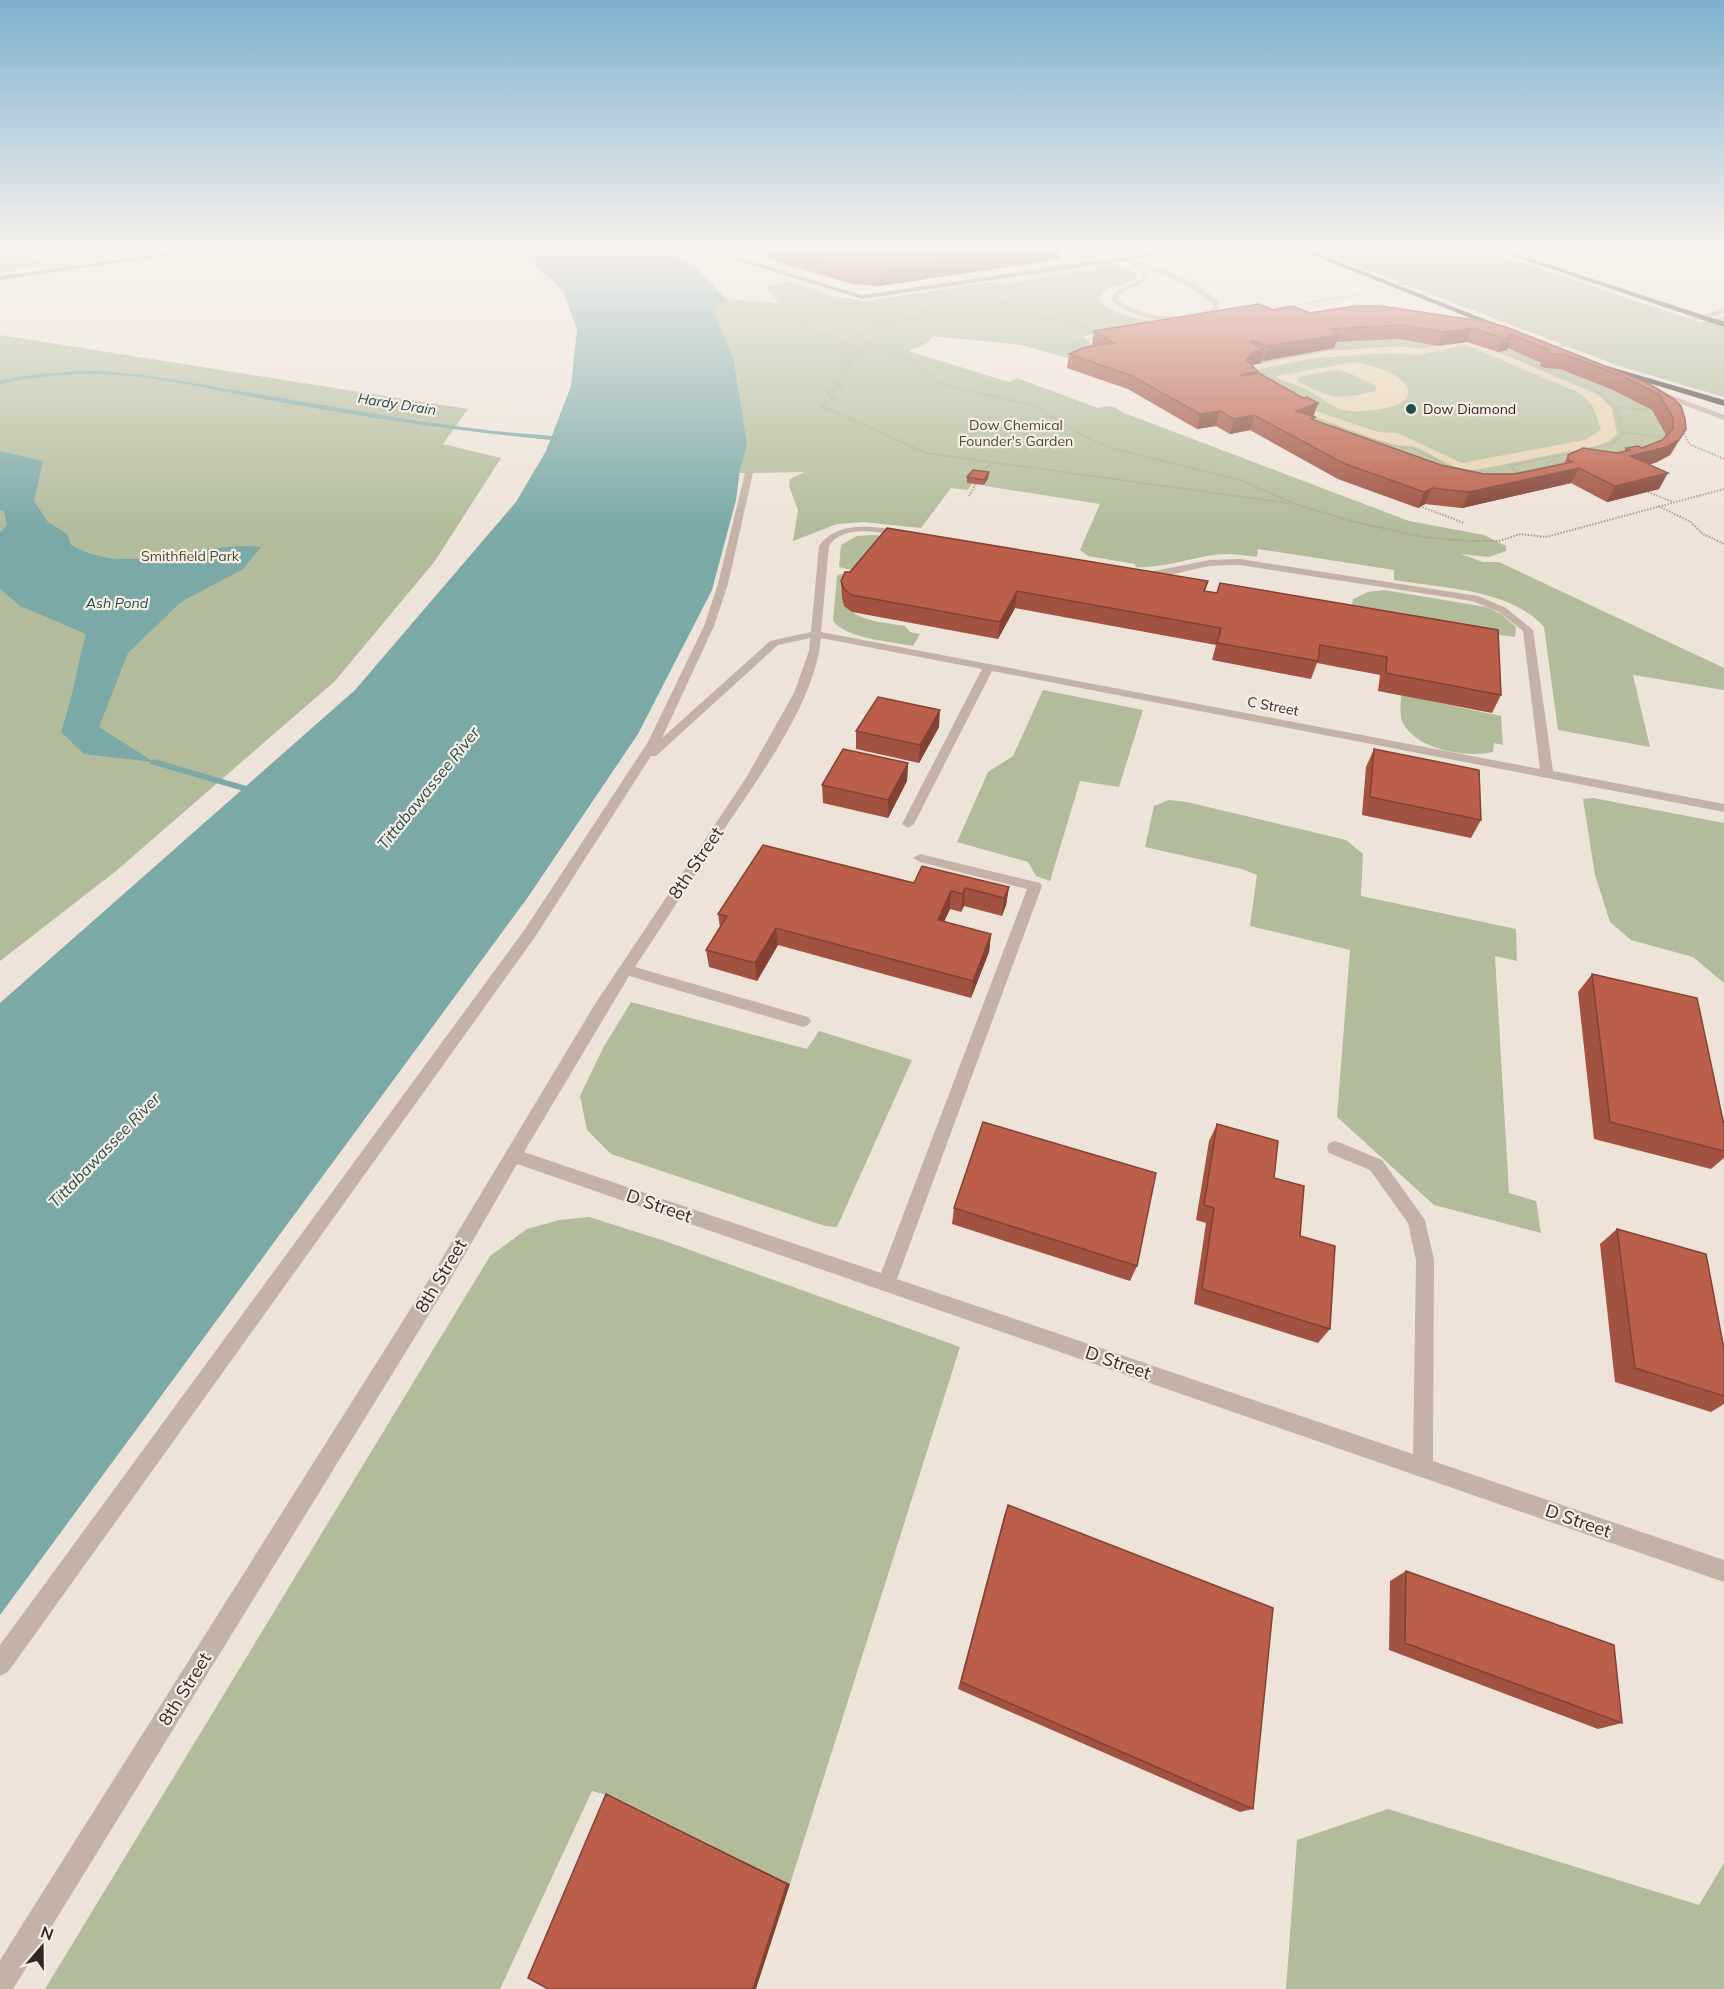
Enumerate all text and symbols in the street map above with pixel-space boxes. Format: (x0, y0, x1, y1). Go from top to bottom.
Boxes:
water label: Hardy Drain (357, 389, 437, 419)
place label: Dow Diamond (1423, 400, 1516, 418)
marker: Dow Diamond (1404, 402, 1418, 416)
park label: Dow Chemical Founder's Garden (959, 416, 1073, 450)
park label: Smithfield Park (141, 547, 240, 565)
water label: Ash Pond (85, 594, 149, 612)
street label: C Street (1246, 692, 1300, 720)
water label: Tittabawassee River (372, 722, 484, 853)
street label: 8th Street (663, 822, 728, 903)
water label: Tittabawassee River (44, 1088, 165, 1212)
street label: D Street (623, 1184, 695, 1227)
street label: 8th Street (410, 1235, 472, 1317)
street label: D Street (1082, 1341, 1154, 1384)
street label: D Street (1542, 1499, 1614, 1542)
street label: 8th Street (153, 1648, 216, 1730)
north arrow (12, 1917, 72, 1977)
text: N (38, 1921, 56, 1944)

